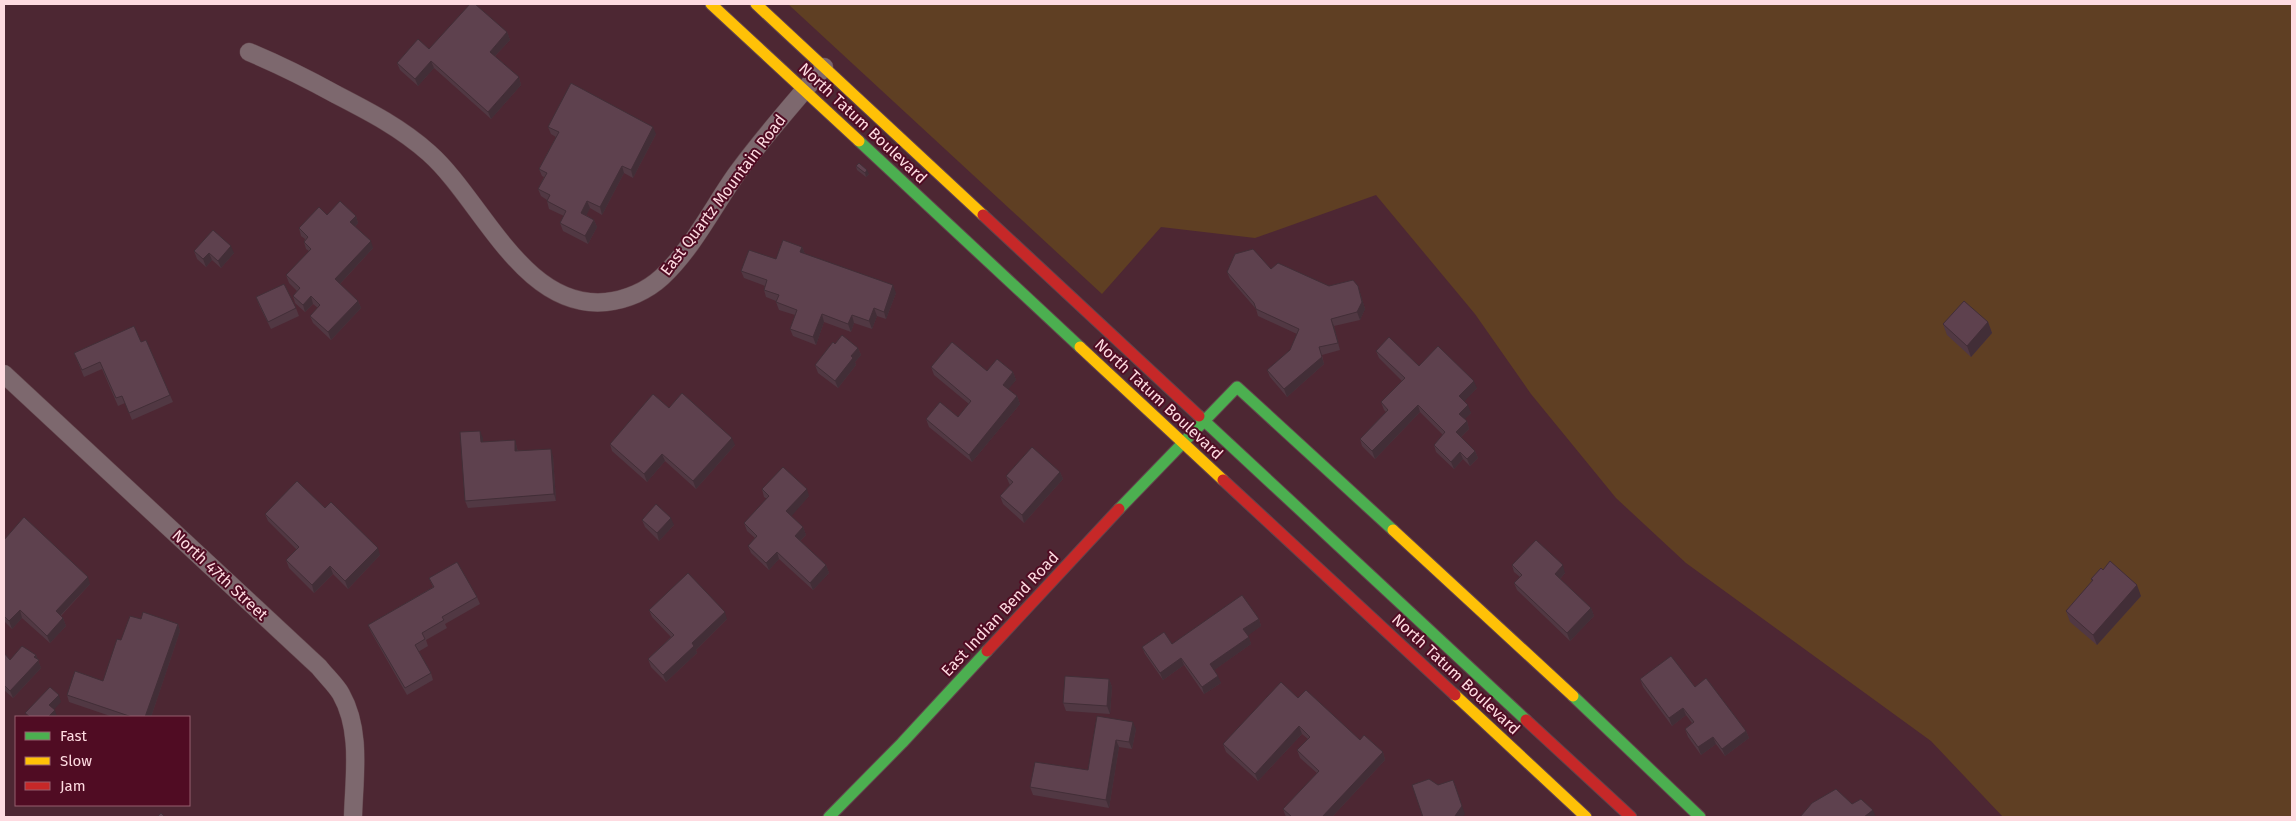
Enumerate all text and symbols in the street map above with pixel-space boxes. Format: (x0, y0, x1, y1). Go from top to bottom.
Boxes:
street label: North Tatum Boulevard (795, 59, 931, 187)
street label: East Quartz Mountain Road (656, 111, 790, 279)
street label: North Tatum Boulevard (1091, 335, 1227, 463)
street label: North 47th Street (168, 526, 272, 624)
street label: East Indian Bend Road (937, 548, 1063, 680)
street label: North Tatum Boulevard (1388, 610, 1524, 738)
legend (15, 716, 190, 806)
text: Fast (60, 727, 87, 745)
text: Slow (60, 752, 92, 770)
text: Jam (60, 777, 86, 795)

